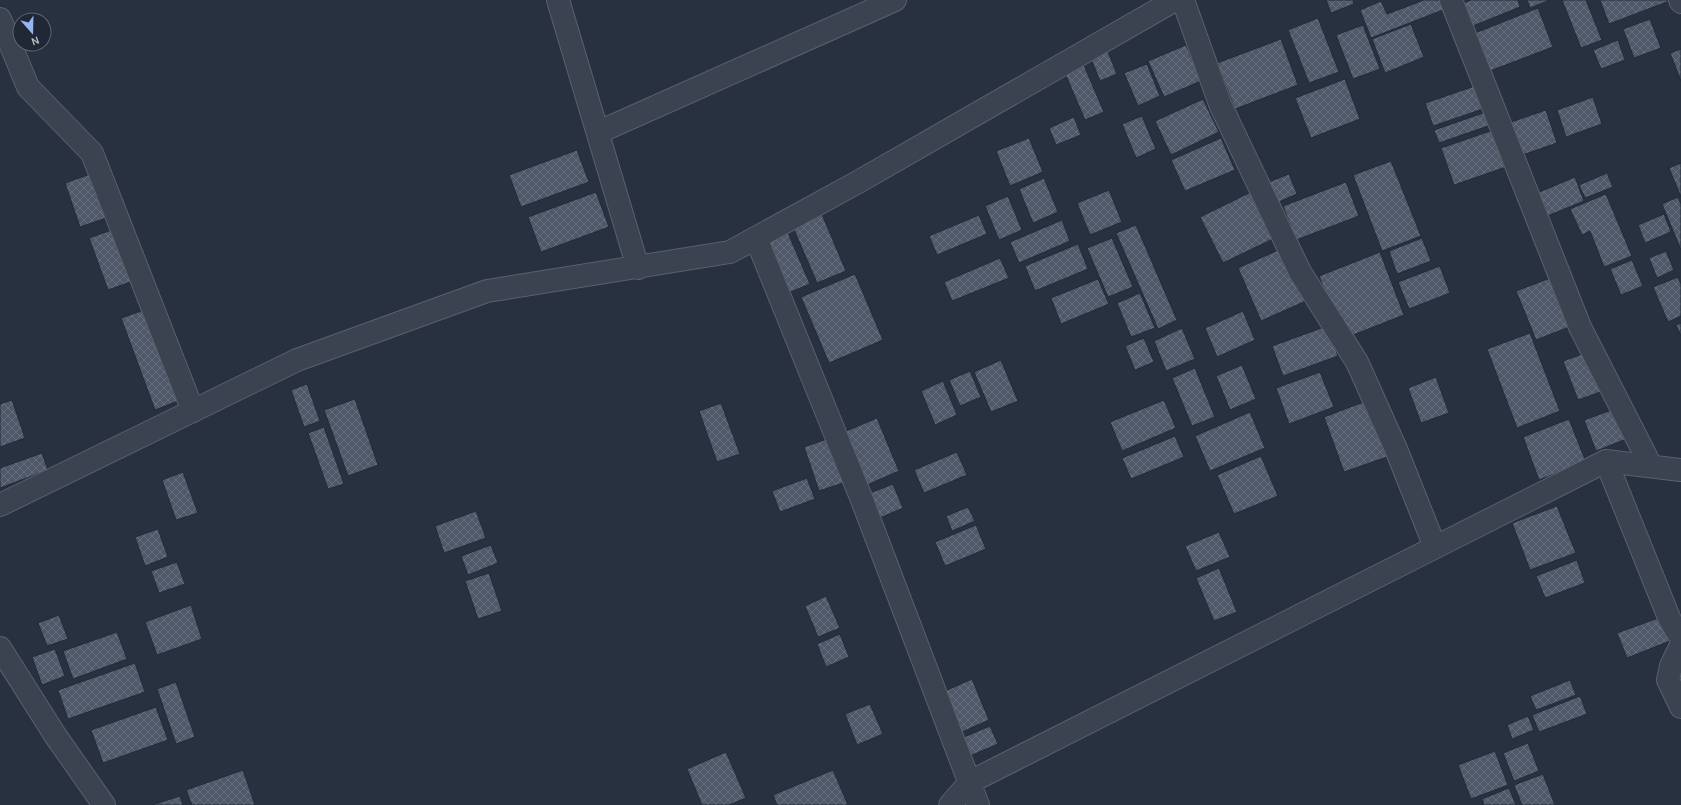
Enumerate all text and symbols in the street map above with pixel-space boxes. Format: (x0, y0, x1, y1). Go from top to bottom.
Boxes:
north arrow (12, 12, 52, 52)
text: N (29, 33, 41, 48)

